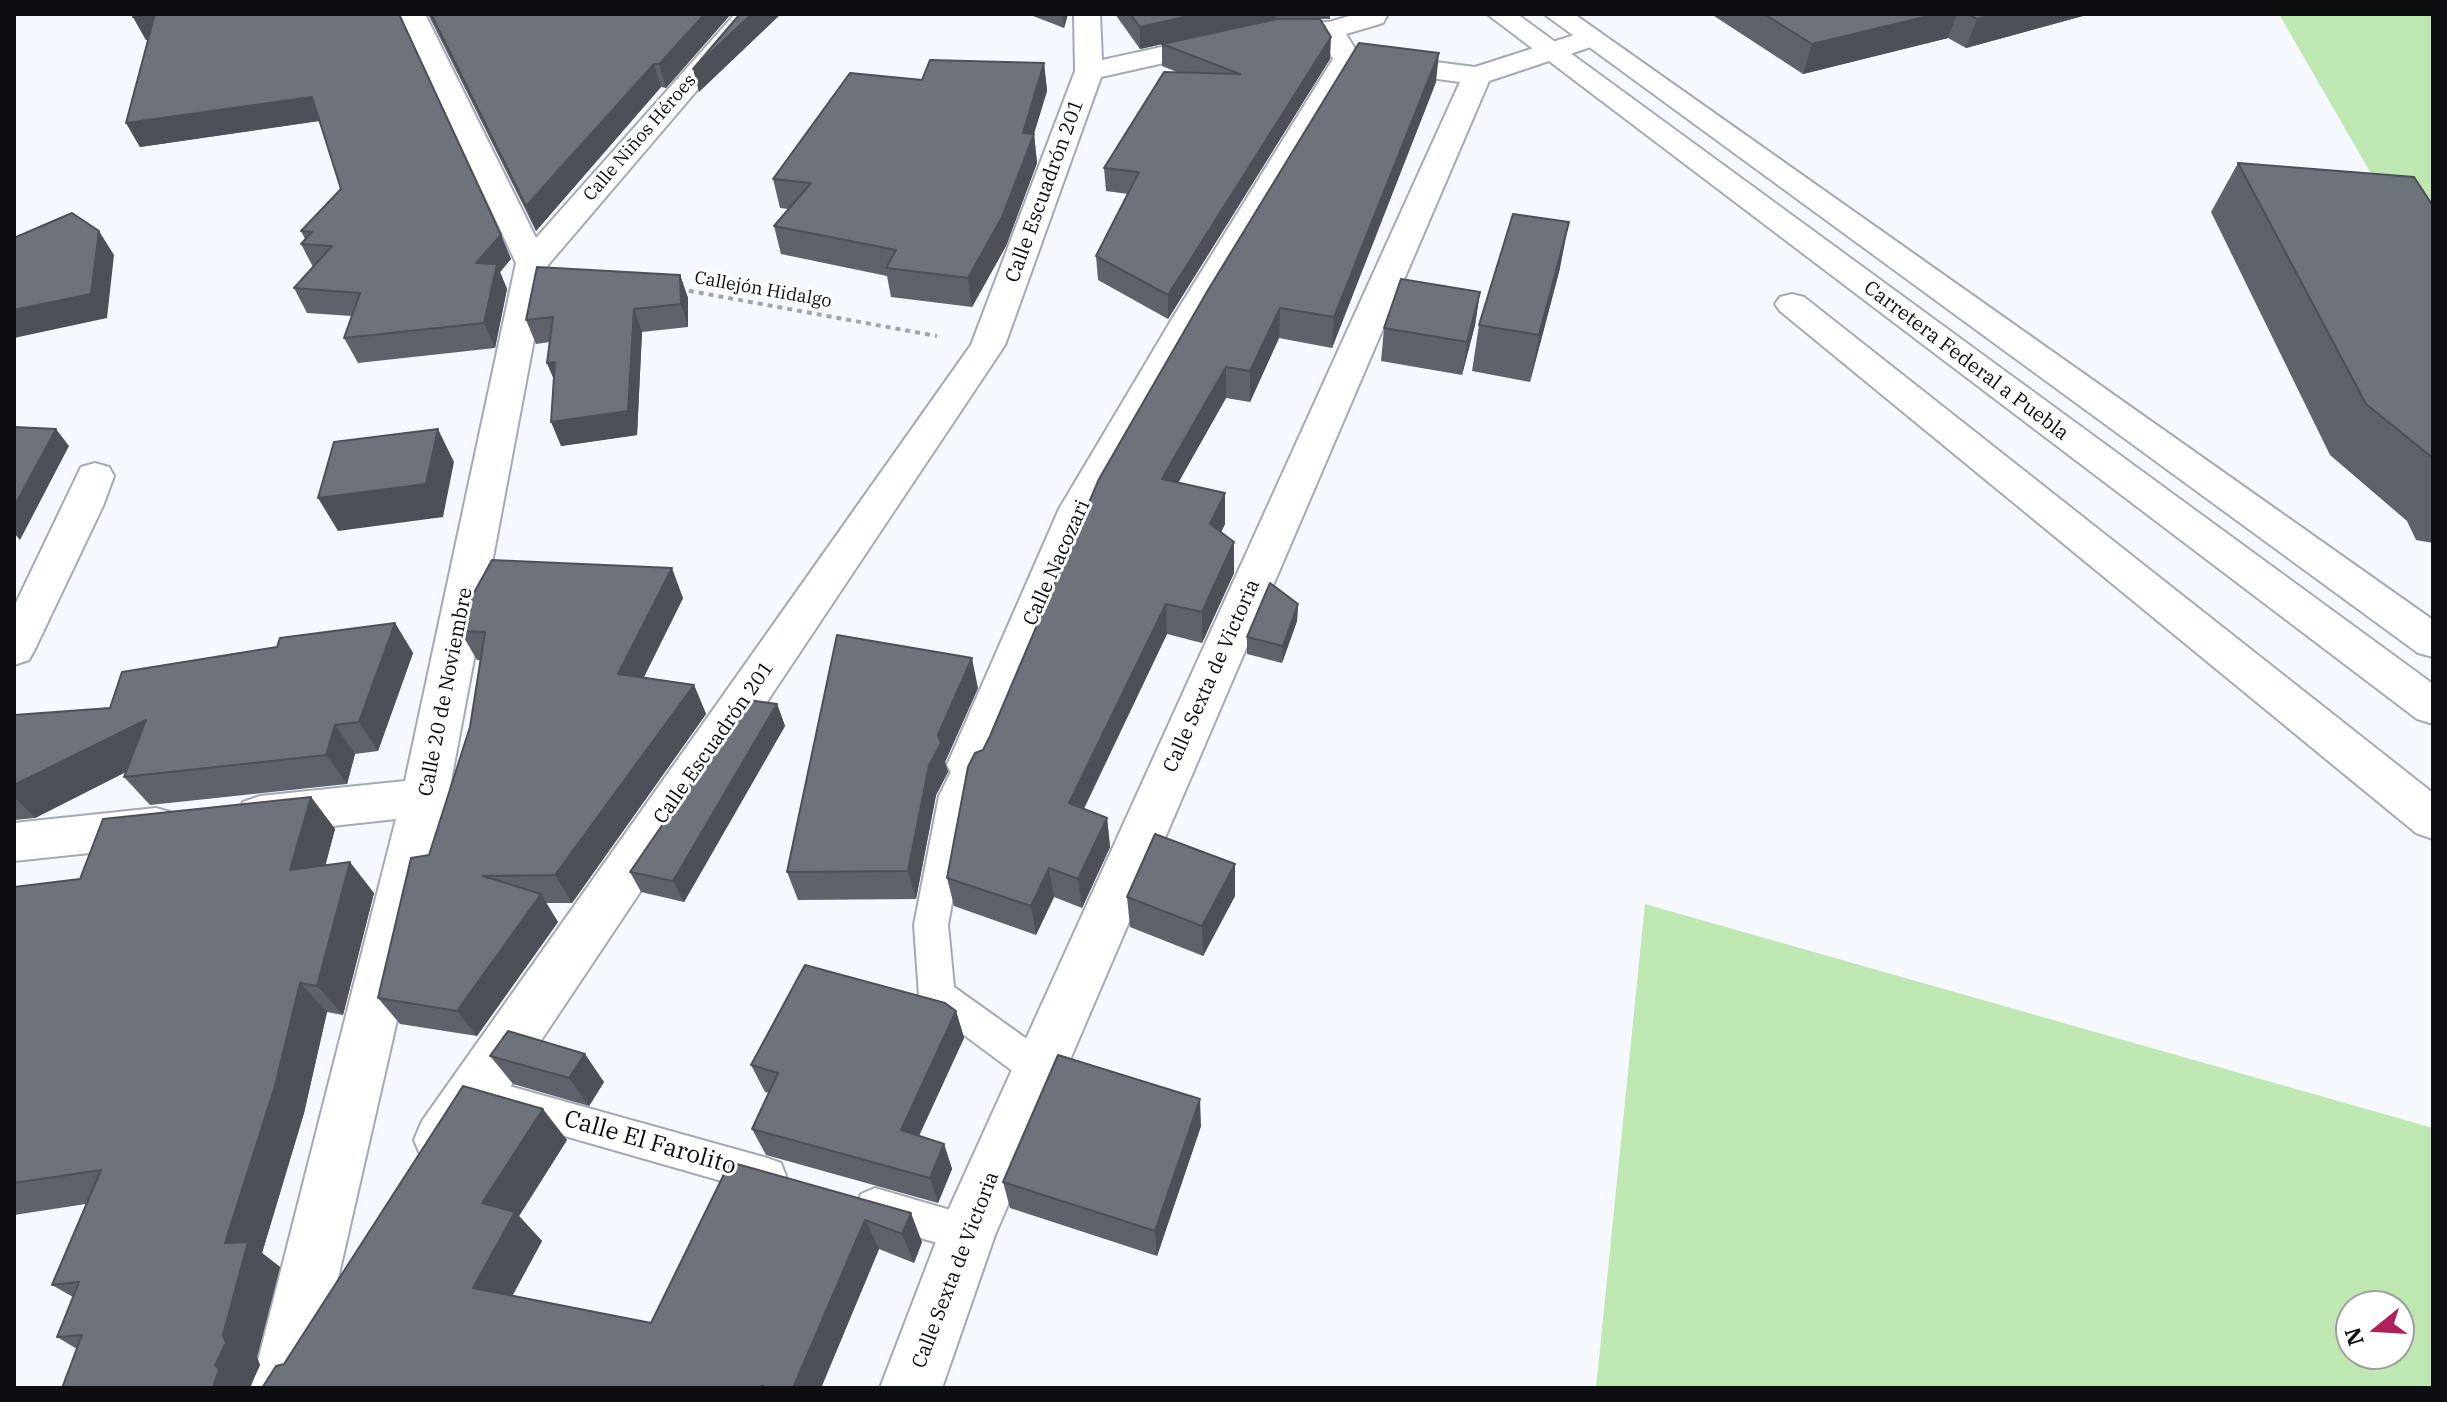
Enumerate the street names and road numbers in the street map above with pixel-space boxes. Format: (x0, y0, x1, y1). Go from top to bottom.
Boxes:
street label: Calle Niños Héroes (579, 70, 701, 206)
street label: Calle Escuadrón 201 (1001, 96, 1089, 286)
street label: Callejón Hidalgo (693, 267, 833, 313)
street label: Carretera Federal a Puebla (1859, 276, 2073, 446)
street label: Calle Nacozari (1019, 497, 1095, 629)
street label: Calle Sexta de Victoria (1159, 576, 1265, 776)
street label: Calle 20 de Noviembre (414, 586, 478, 798)
street label: Calle Escuadrón 201 (649, 657, 779, 829)
street label: Calle El Farolito (561, 1105, 739, 1181)
street label: Calle Sexta de Victoria (907, 1168, 1005, 1372)

